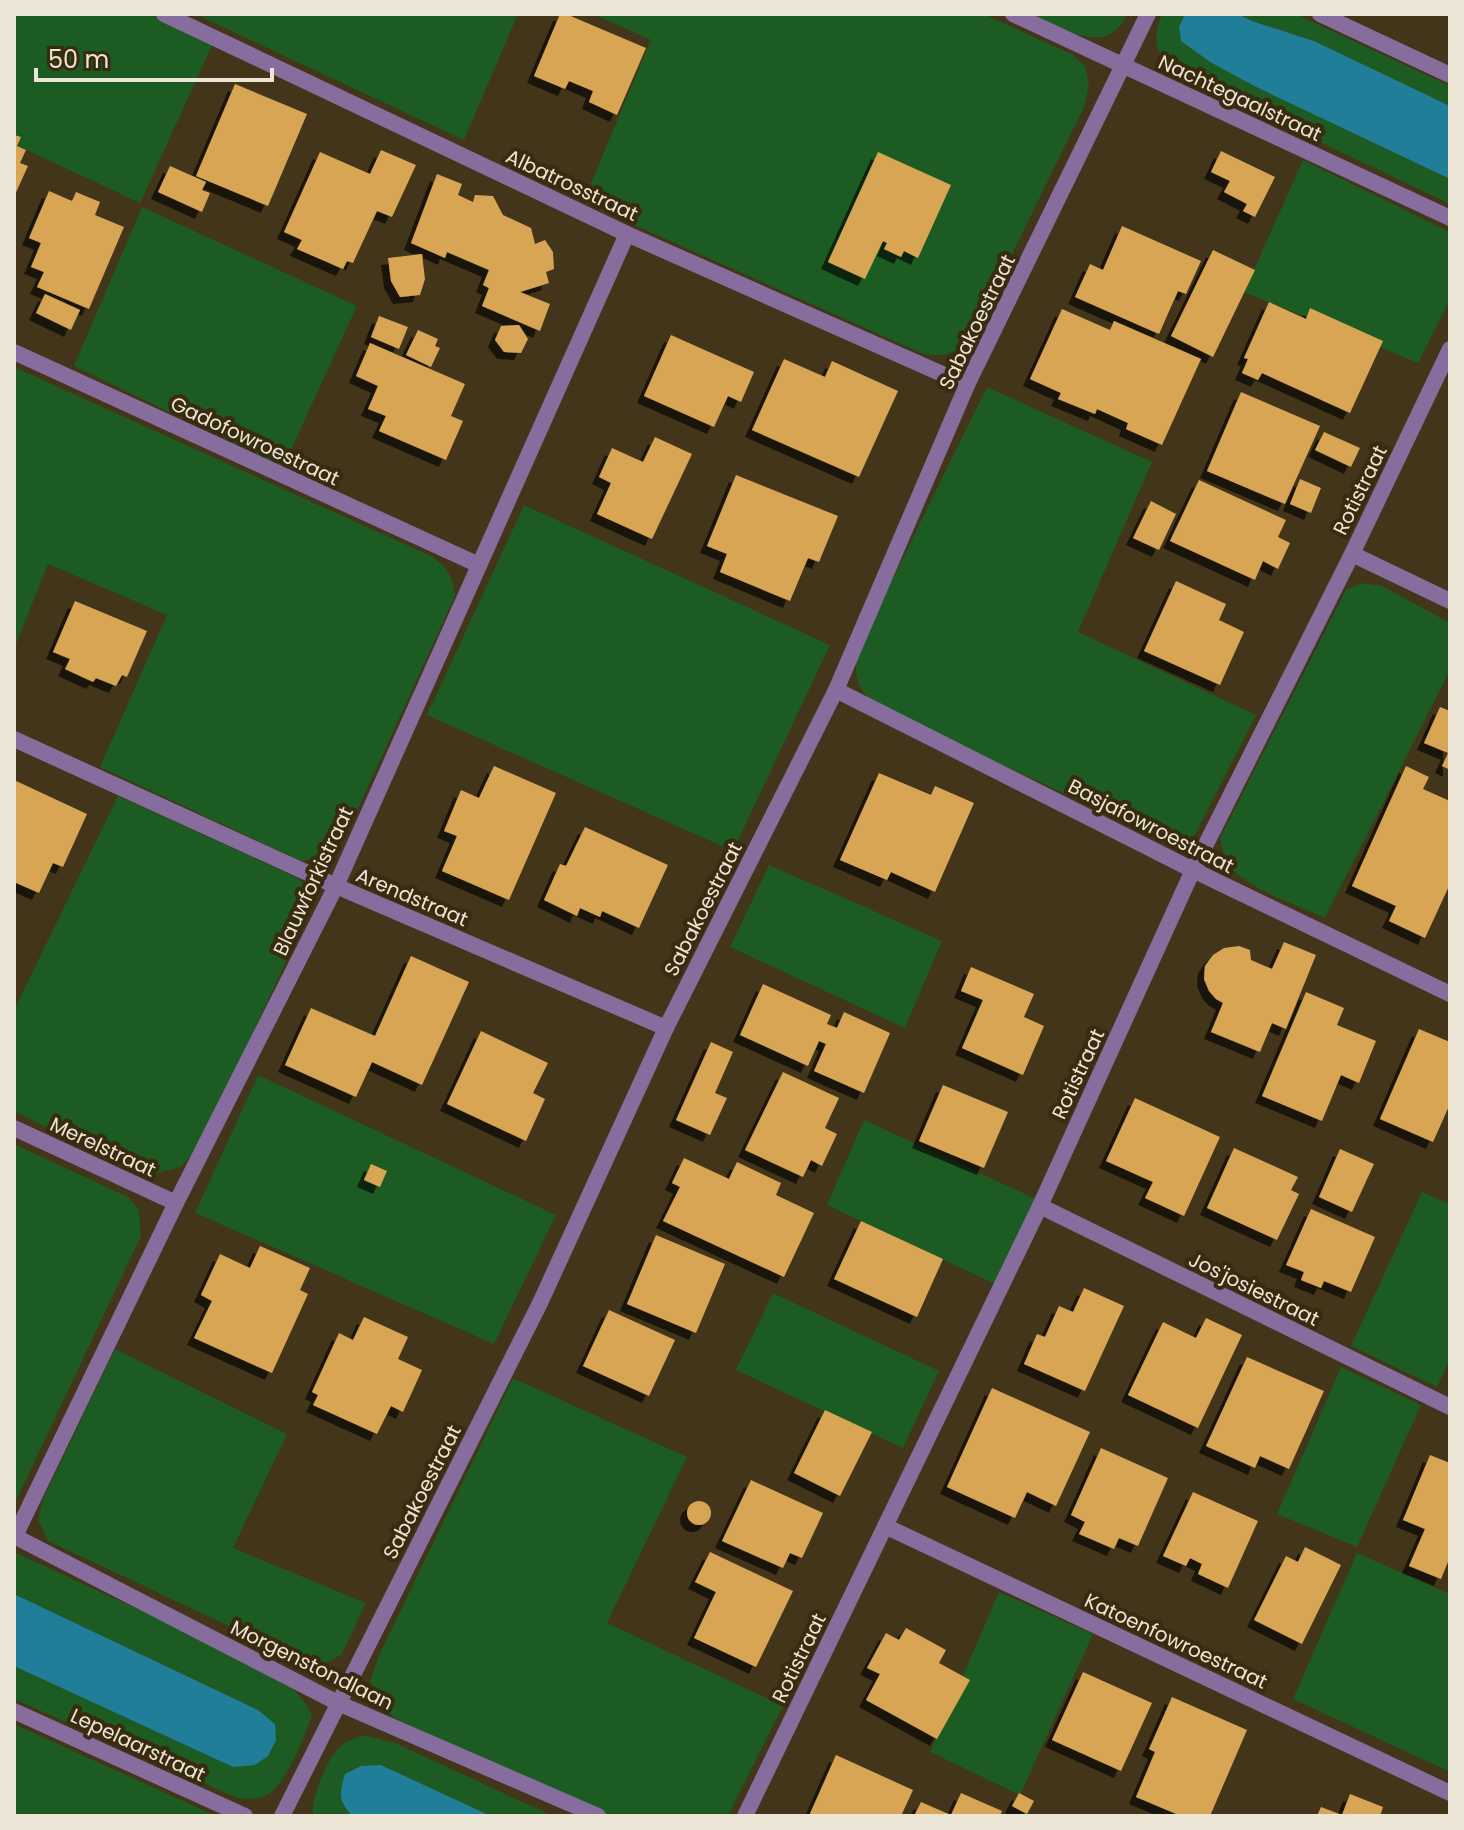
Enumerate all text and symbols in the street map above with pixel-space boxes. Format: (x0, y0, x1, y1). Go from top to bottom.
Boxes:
scale bar (36, 32, 272, 82)
text: 50 m (48, 43, 109, 76)
street label: Nachtegaalstraat (1154, 48, 1326, 148)
street label: Albatrosstraat (501, 142, 643, 228)
street label: Sabakoestraat (932, 250, 1022, 394)
street label: Gadofowroestraat (166, 390, 344, 492)
street label: Rotistraat (1326, 440, 1394, 540)
street label: Basjafowroestraat (1063, 772, 1239, 880)
street label: Blauwforkistraat (266, 802, 360, 960)
street label: Sabakoestraat (657, 837, 749, 981)
street label: Arendstraat (352, 861, 472, 933)
street label: Rotistraat (1045, 1024, 1111, 1124)
street label: Merelstraat (45, 1110, 161, 1184)
street label: Jos'josiestraat (1184, 1245, 1324, 1333)
street label: Sabakoestraat (376, 1420, 468, 1564)
street label: Katoenfowroestraat (1080, 1586, 1272, 1696)
street label: Rotistraat (765, 1608, 833, 1708)
street label: Morgenstondlaan (226, 1613, 398, 1717)
street label: Lepelaarstraat (66, 1701, 210, 1789)

